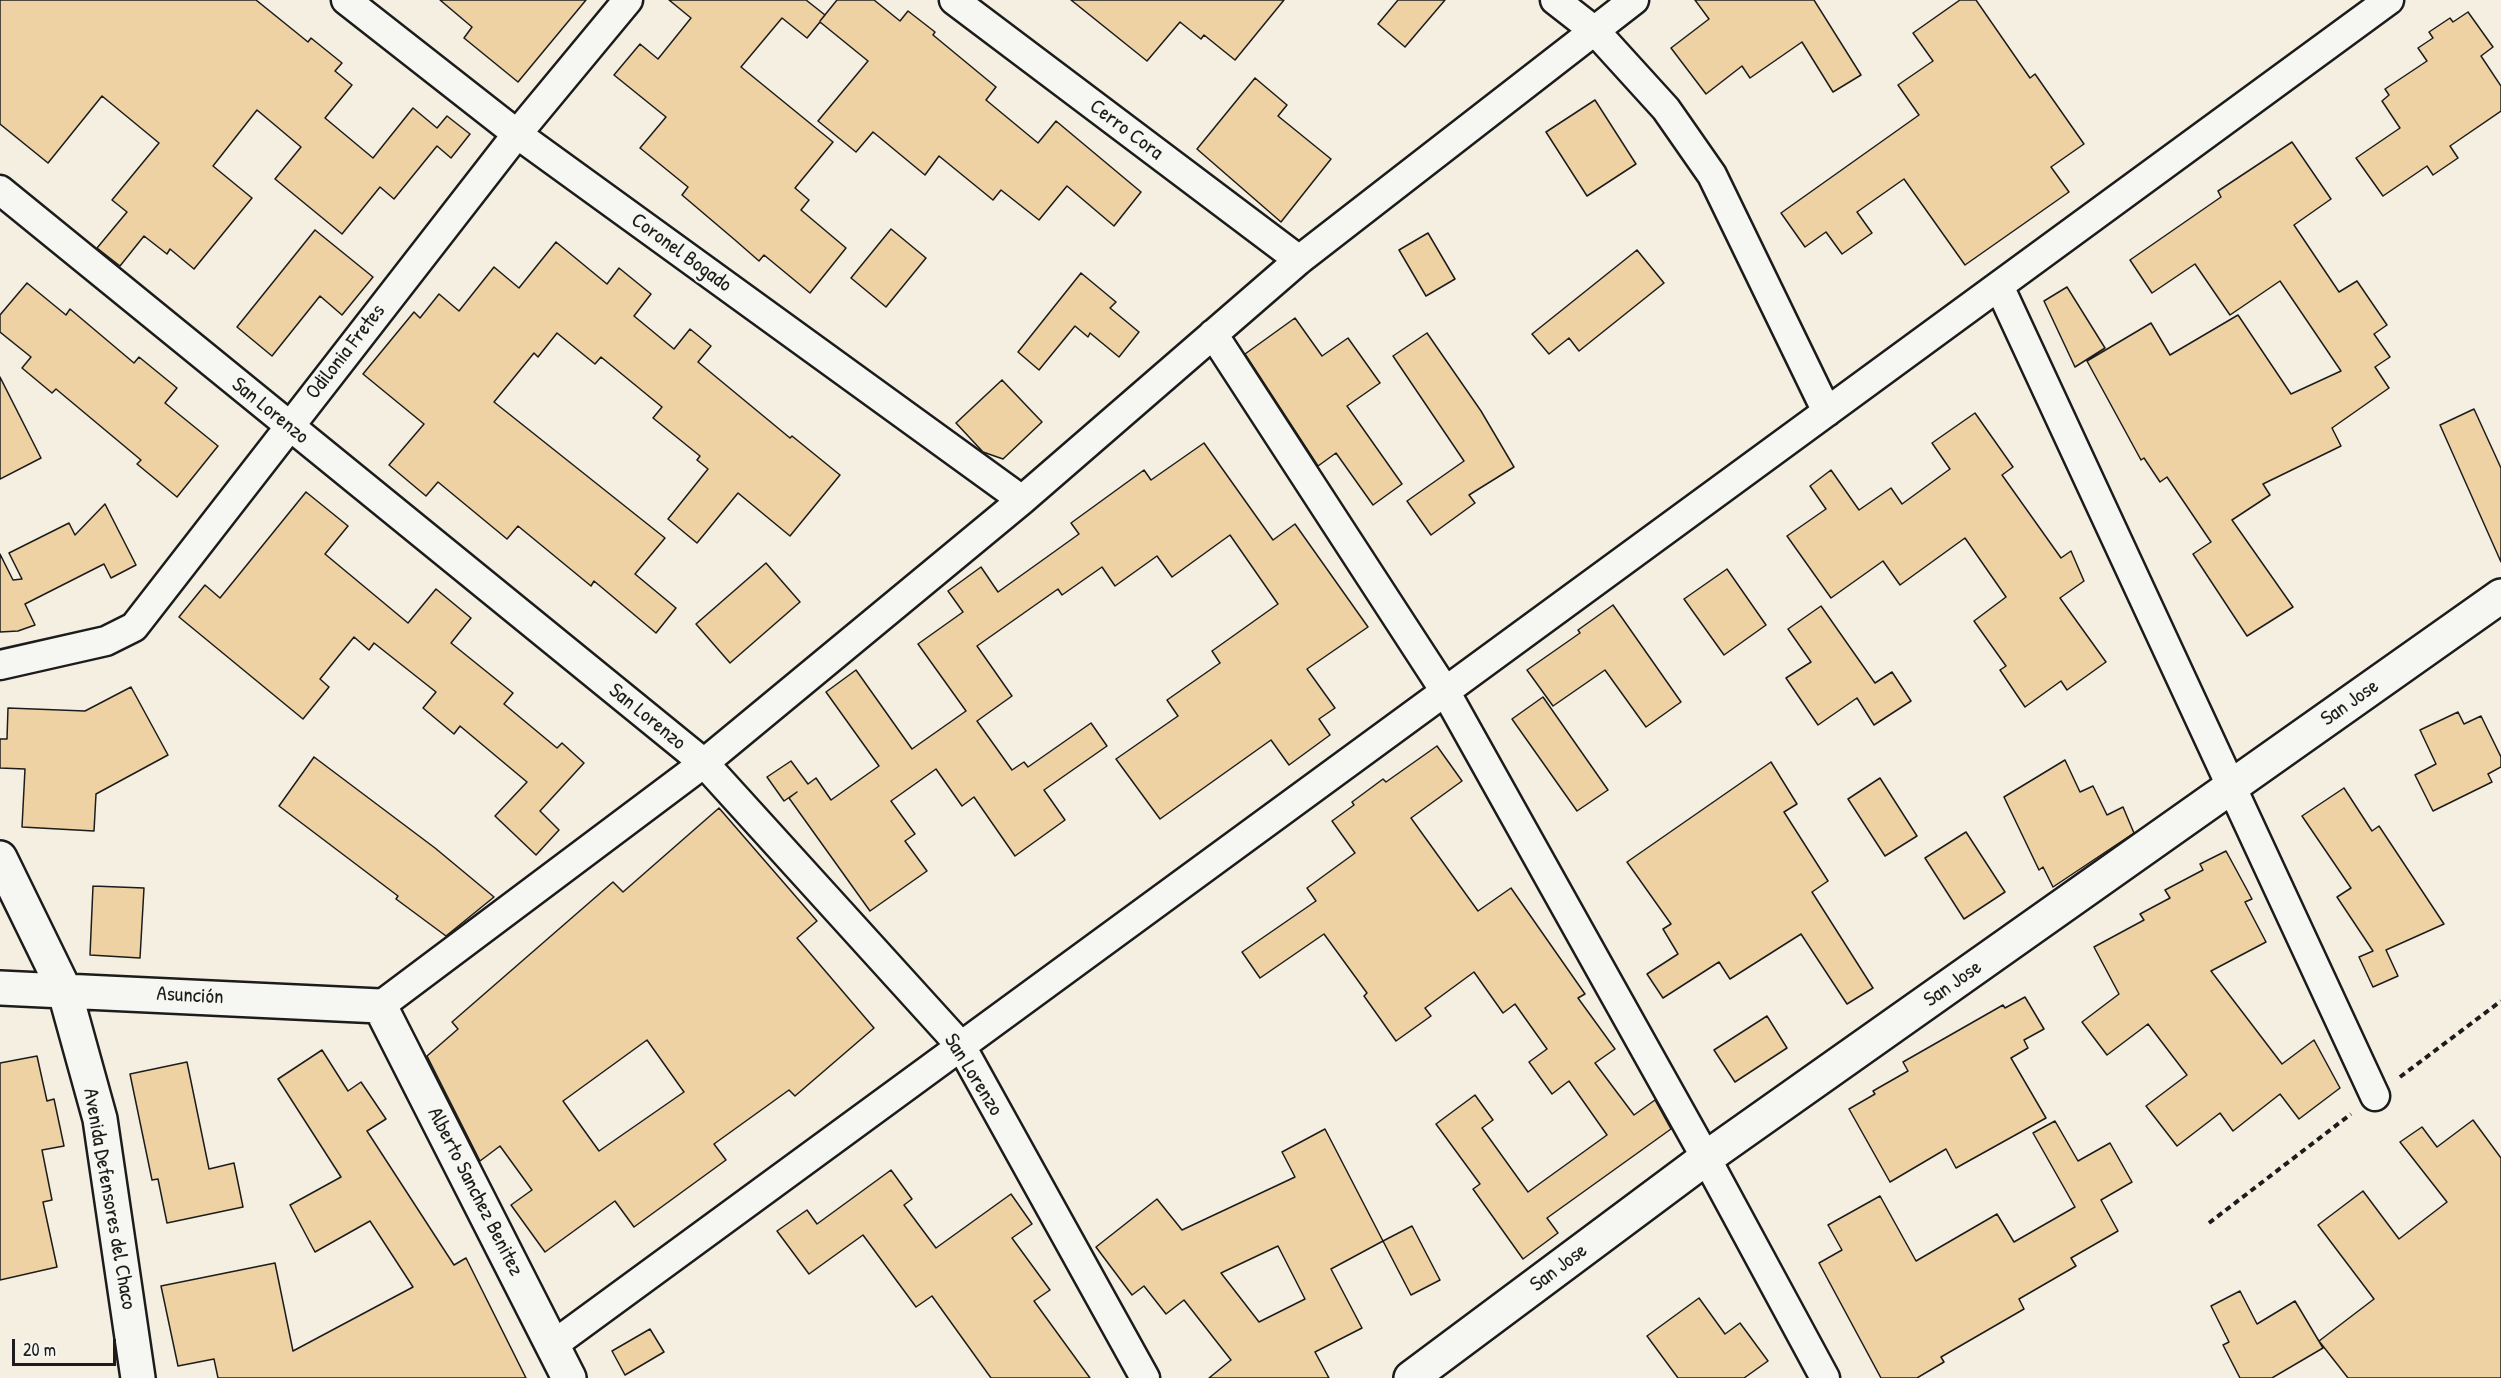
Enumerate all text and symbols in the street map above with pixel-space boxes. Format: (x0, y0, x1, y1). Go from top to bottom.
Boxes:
street label: Cerro Cora (1084, 94, 1168, 166)
street label: Coronel Bogado (626, 208, 736, 298)
street label: Odilonia Fretes (301, 299, 391, 405)
street label: San Lorenzo (226, 372, 314, 450)
street label: San Jose (2316, 674, 2384, 732)
street label: San Lorenzo (603, 678, 691, 756)
street label: San Jose (1919, 955, 1987, 1013)
street label: Asunción (156, 982, 224, 1010)
street label: San Lorenzo (938, 1029, 1008, 1121)
street label: Avenida Defensores del Chaco (77, 1086, 141, 1312)
street label: Alberto Sanchez Benitez (422, 1104, 528, 1280)
street label: San Jose (1526, 1238, 1592, 1298)
scale bar (15, 1327, 118, 1365)
text: 20 m (23, 1337, 56, 1362)

